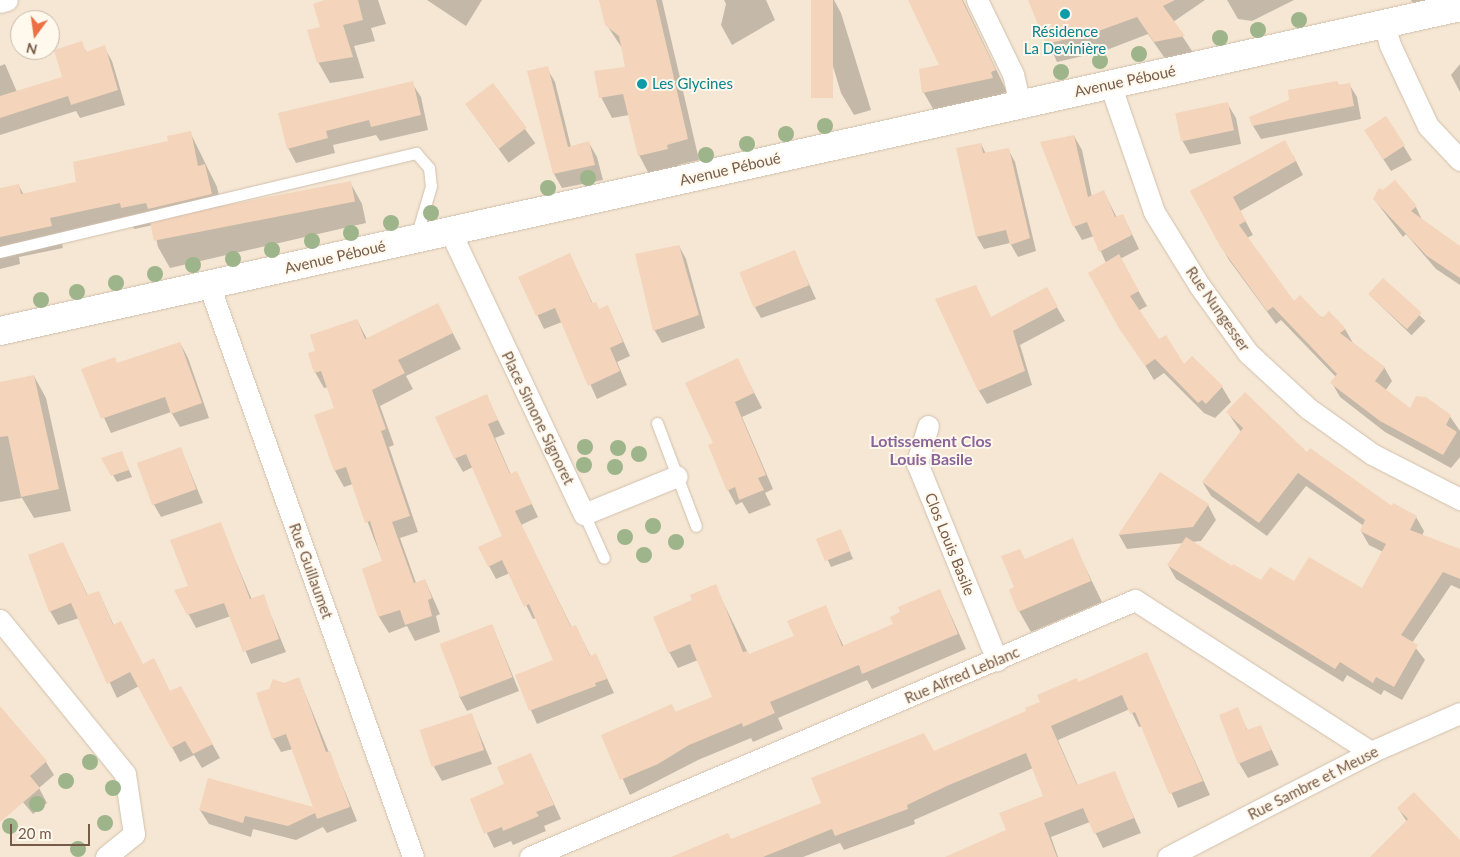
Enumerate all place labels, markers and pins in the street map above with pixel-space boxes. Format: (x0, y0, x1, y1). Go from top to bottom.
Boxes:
marker: Résidence La Devinière (1059, 8, 1071, 20)
place label: Résidence La Devinière (1024, 22, 1106, 57)
place label: Les Glycines (652, 75, 733, 93)
marker: Les Glycines (636, 78, 648, 90)

